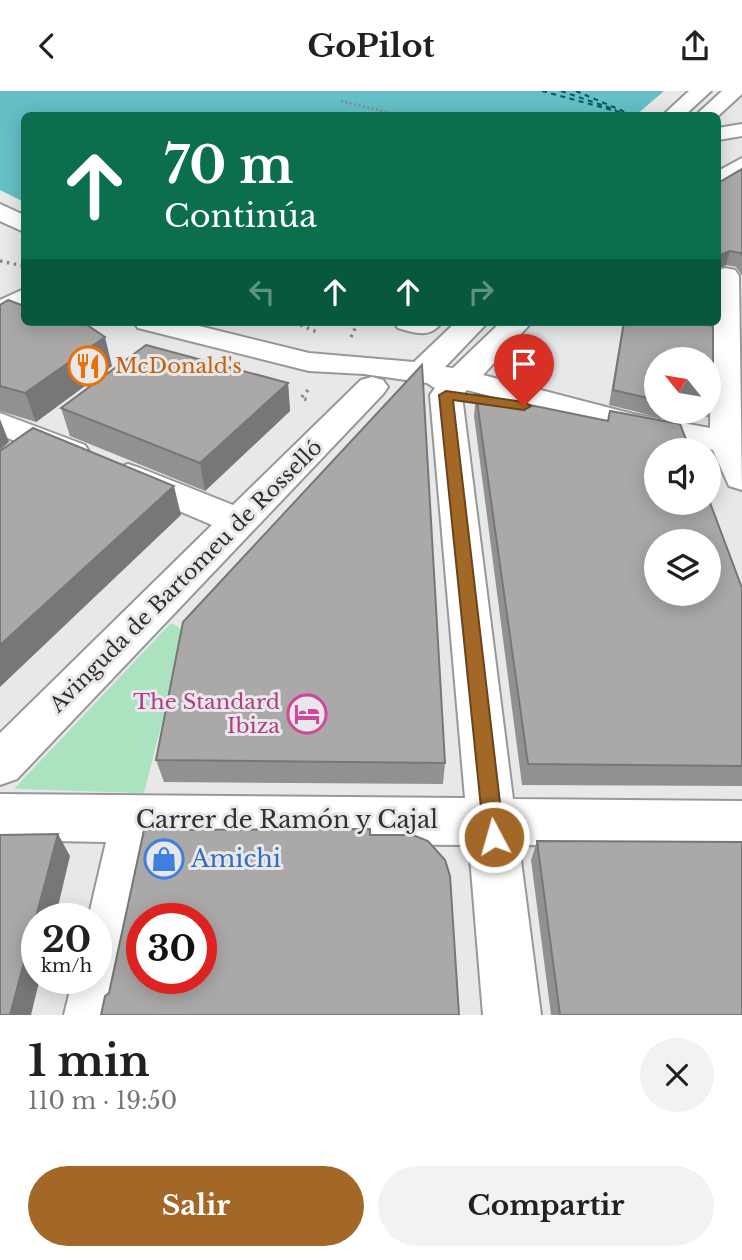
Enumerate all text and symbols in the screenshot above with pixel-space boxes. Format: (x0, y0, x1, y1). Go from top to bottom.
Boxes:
text: GoPilot (307, 26, 435, 66)
icon: back (28, 27, 66, 65)
icon: share (676, 27, 714, 65)
text: 70 m (164, 135, 294, 196)
icon: ahead (49, 140, 140, 231)
text: Continúa (164, 196, 317, 236)
icon: left (243, 273, 281, 311)
icon: ahead (316, 273, 354, 311)
icon: ahead (389, 273, 427, 311)
icon: right (462, 273, 500, 311)
pin (494, 334, 554, 406)
restaurant icon: McDonald's (67, 345, 109, 387)
icon: arrive (505, 345, 543, 383)
north arrow (644, 347, 721, 423)
map controls (644, 347, 721, 606)
place label: McDonald's (115, 353, 242, 379)
street label: Avinguda de Bartomeu de Rosselló (44, 434, 328, 718)
button: sound (644, 438, 721, 515)
button: layers (644, 529, 721, 606)
place label: The Standard Ibiza (133, 689, 280, 739)
hotel icon: The Standard Ibiza (286, 693, 328, 735)
position arrow (457, 800, 531, 874)
street label: Carrer de Ramón y Cajal (136, 805, 438, 834)
shop icon: Amichi (143, 838, 185, 880)
place label: Amichi (190, 844, 281, 873)
speed limit sign: 30 (126, 903, 217, 994)
text: 20 (42, 918, 91, 961)
text: km/h (41, 955, 92, 977)
text: 1 min (28, 1035, 150, 1087)
button: close (640, 1038, 714, 1112)
text: 110 m · 19:50 (28, 1087, 177, 1115)
button: Salir (28, 1166, 364, 1246)
button: Compartir (378, 1166, 714, 1246)

